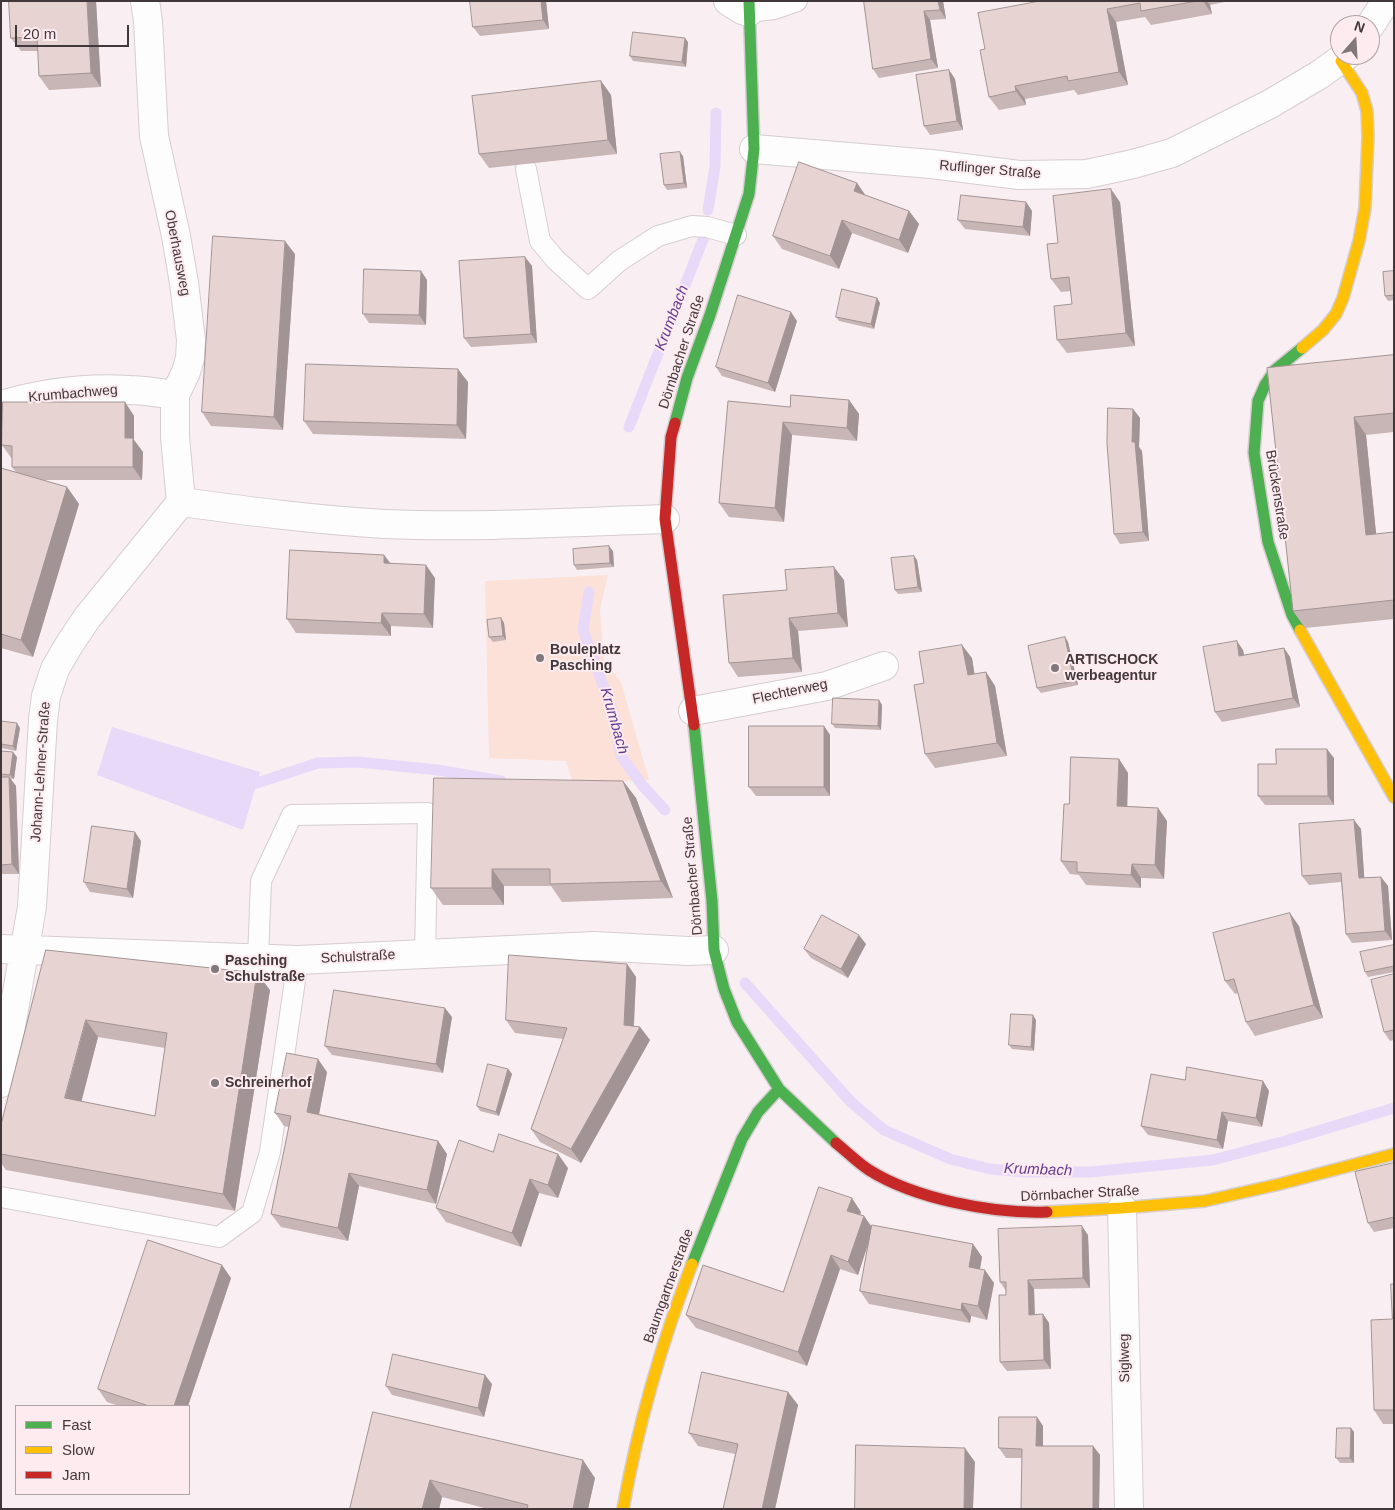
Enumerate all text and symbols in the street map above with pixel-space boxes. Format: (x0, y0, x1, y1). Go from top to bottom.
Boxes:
scale bar (18, 15, 131, 47)
north arrow (1330, 15, 1380, 65)
text: N (1352, 18, 1367, 36)
text: 20 m (23, 25, 56, 42)
street label: Ruflinger Straße (938, 157, 1042, 183)
street label: Oberhausweg (160, 209, 194, 297)
water label: Krumbach (651, 283, 693, 353)
street label: Dörnbacher Straße (656, 293, 708, 411)
street label: Krumbachweg (28, 382, 118, 406)
street label: Brückenstraße (1262, 449, 1292, 541)
place label: Bouleplatz Pasching (550, 642, 621, 674)
marker: Bouleplatz Pasching (534, 652, 546, 664)
place label: ARTISCHOCK werbeagentur (1065, 652, 1158, 684)
marker: ARTISCHOCK werbeagentur (1049, 662, 1061, 674)
street label: Flechterweg (751, 676, 829, 708)
water label: Krumbach (596, 686, 632, 756)
street label: Johann-Lehner-Straße (28, 701, 54, 843)
street label: Dörnbacher Straße (679, 816, 707, 936)
street label: Schulstraße (320, 947, 396, 967)
place label: Pasching Schulstraße (225, 953, 305, 986)
marker: Pasching Schulstraße (209, 963, 221, 975)
place label: Schreinerhof (225, 1075, 311, 1091)
marker: Schreinerhof (209, 1077, 221, 1089)
water label: Krumbach (1004, 1160, 1072, 1180)
street label: Dörnbacher Straße (1020, 1182, 1140, 1206)
street label: Baumgartnerstraße (640, 1226, 698, 1346)
street label: Siglweg (1116, 1333, 1134, 1383)
legend (15, 1405, 190, 1495)
text: Fast (62, 1416, 91, 1433)
text: Slow (62, 1441, 95, 1458)
text: Jam (62, 1466, 90, 1483)

